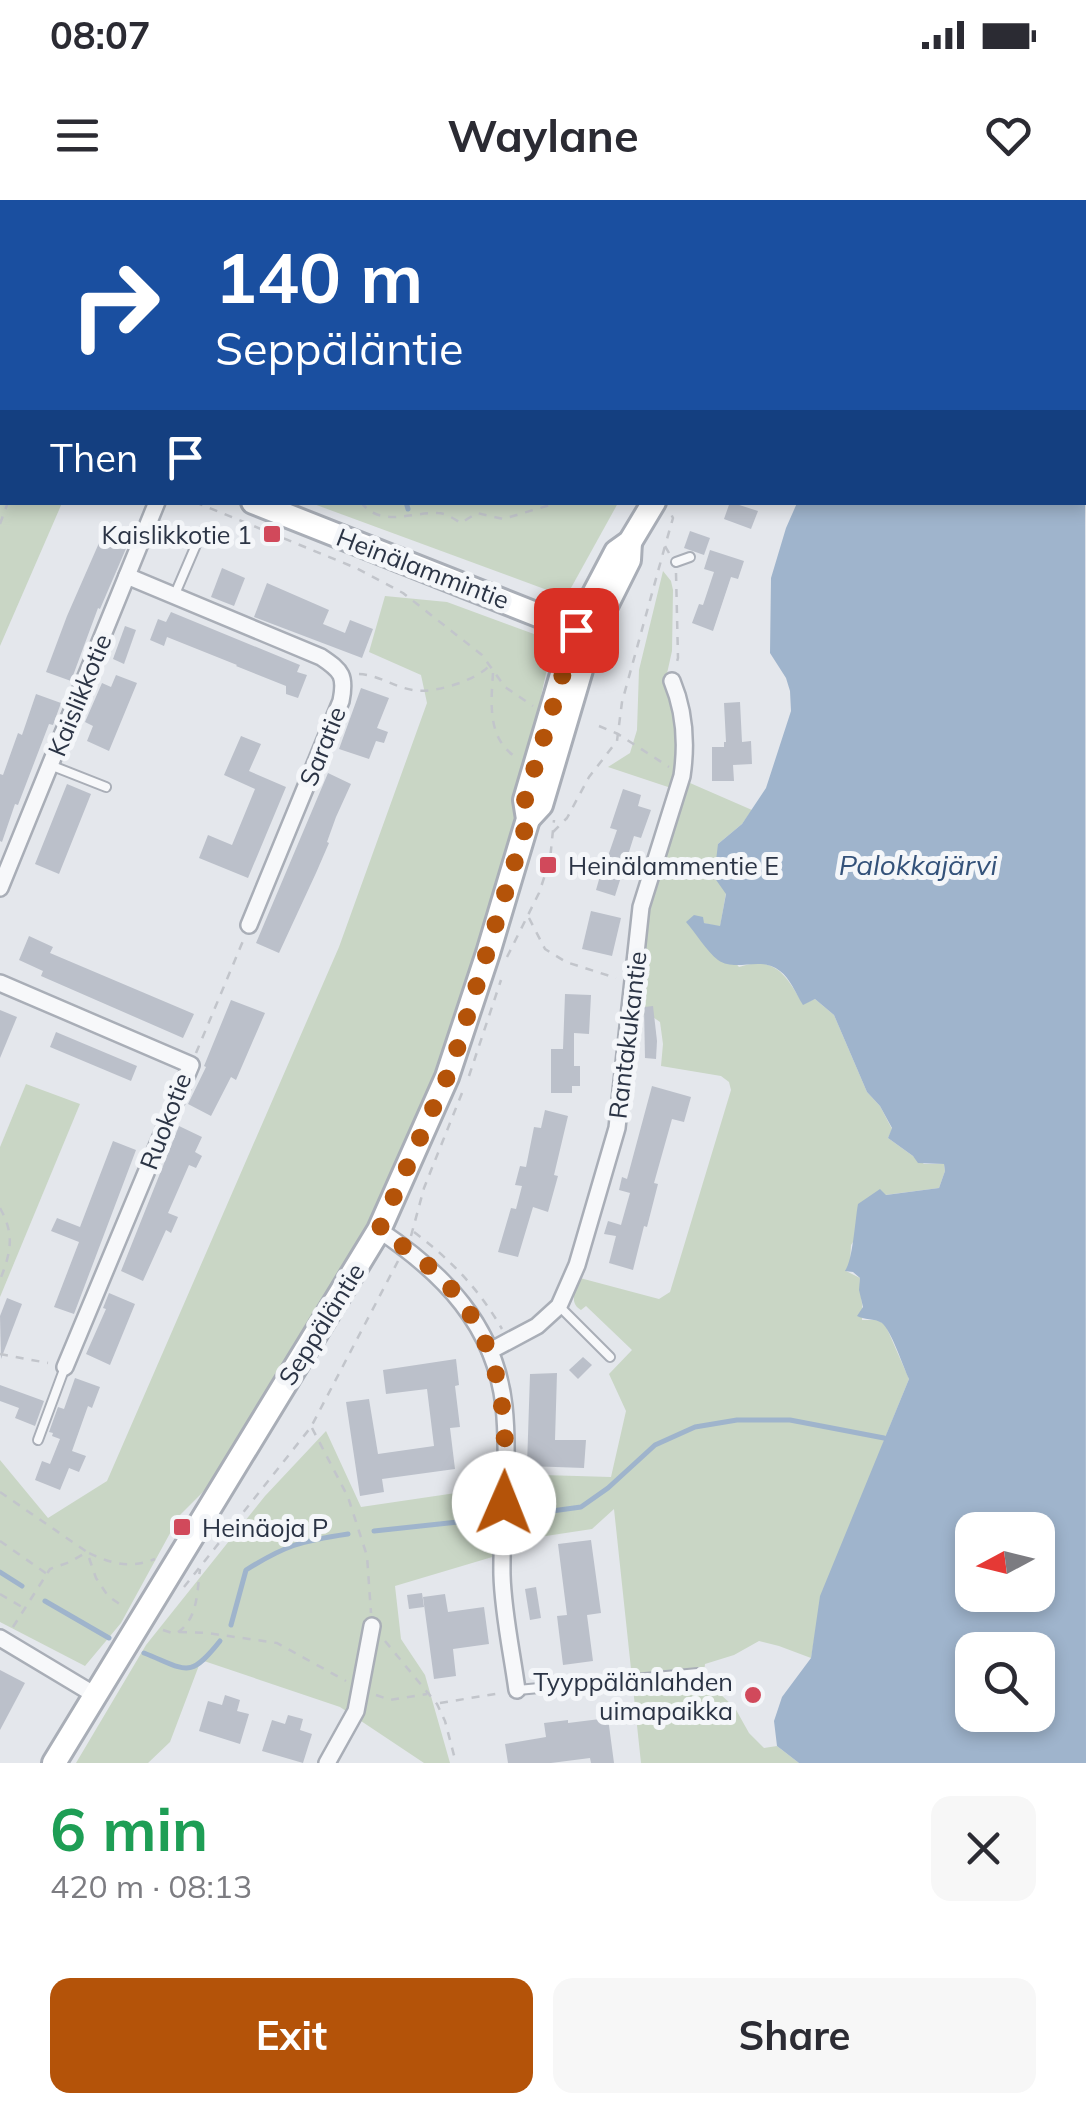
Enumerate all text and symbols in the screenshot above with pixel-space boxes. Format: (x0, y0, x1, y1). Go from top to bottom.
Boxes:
text: 08:07 (50, 11, 151, 59)
text: Waylane (447, 107, 639, 163)
icon: menu (50, 108, 105, 163)
icon: heart (981, 108, 1036, 163)
text: 140 m (215, 233, 423, 321)
icon: right (50, 240, 180, 370)
text: Seppäläntie (215, 320, 464, 376)
icon: arrive (158, 430, 213, 485)
text: Then (50, 434, 138, 482)
place label: Kaislikkotie 1 (101, 519, 252, 550)
street label: Heinälammintie (332, 521, 514, 615)
marker: Kaislikkotie 1 (261, 523, 283, 545)
pin (534, 588, 619, 673)
icon: arrive (549, 603, 604, 658)
street label: Kaislikkotie (40, 629, 118, 761)
street label: Saratie (292, 702, 352, 790)
water label: Palokkajärvi (839, 847, 998, 882)
place label: Heinälammentie E (568, 850, 779, 881)
marker: Heinälammentie E (537, 854, 559, 876)
street label: Rantakukantie (601, 949, 653, 1121)
street label: Ruokotie (132, 1068, 198, 1174)
street label: Seppäläntie (271, 1257, 371, 1391)
position arrow (452, 1451, 556, 1555)
place label: Heinäoja P (202, 1512, 328, 1543)
north arrow (955, 1512, 1055, 1612)
map controls (955, 1512, 1055, 1732)
marker: Heinäoja P (171, 1516, 193, 1538)
button: search (955, 1632, 1055, 1732)
place label: Tyyppälänlahden uimapaikka (533, 1666, 733, 1726)
marker: Tyyppälänlahden uimapaikka (742, 1684, 764, 1706)
text: 6 min (50, 1791, 208, 1866)
button: close (931, 1796, 1036, 1901)
text: 420 m · 08:13 (50, 1866, 252, 1906)
button: Exit (50, 1978, 533, 2093)
button: Share (553, 1978, 1036, 2093)

